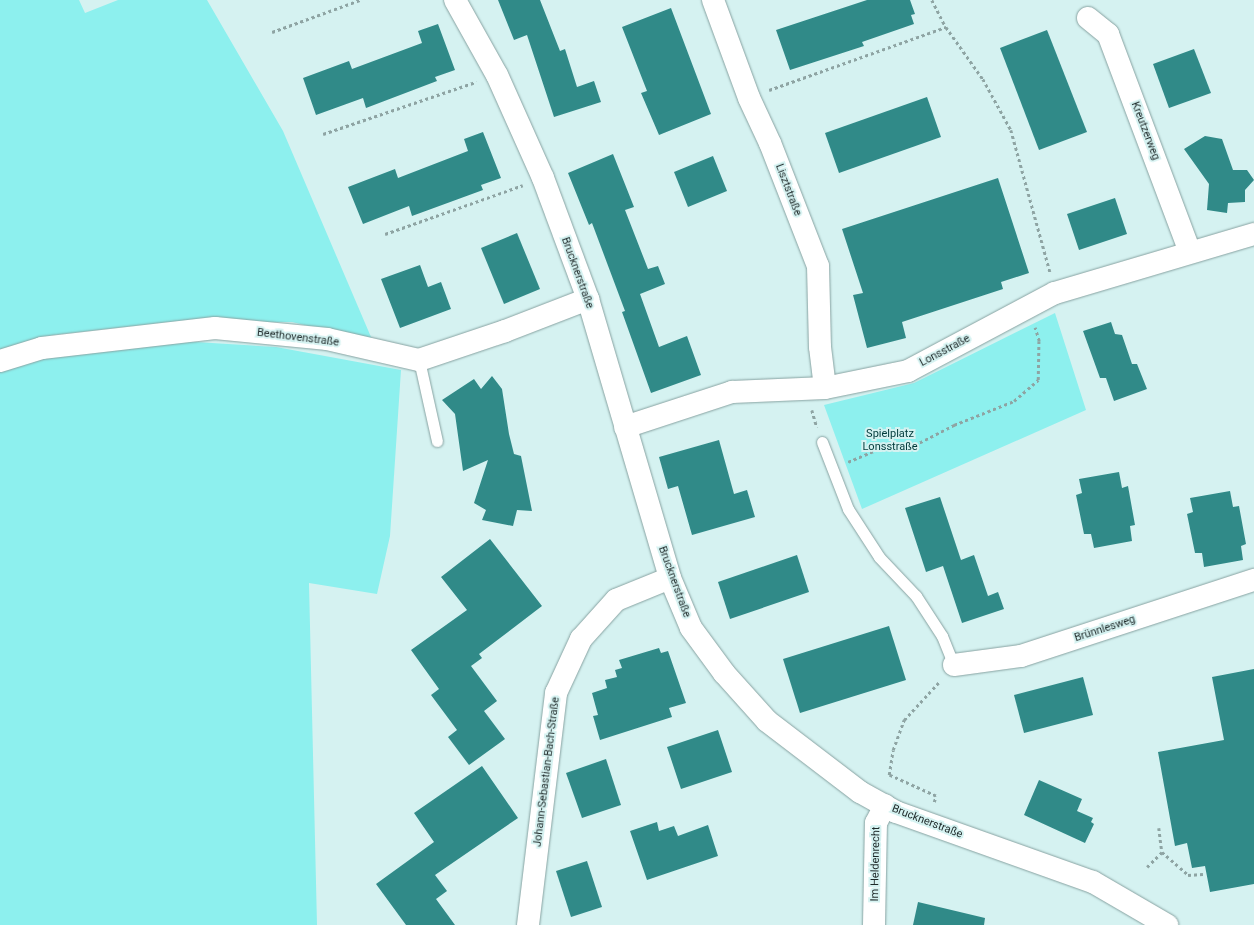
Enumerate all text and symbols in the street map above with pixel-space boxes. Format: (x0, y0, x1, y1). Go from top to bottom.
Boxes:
street label: Kreutzerweg (1128, 100, 1162, 162)
street label: Lisztstraße (772, 162, 804, 218)
street label: Brucknerstraße (558, 236, 596, 310)
street label: Beethovenstraße (256, 326, 340, 350)
street label: Lonsstraße (918, 332, 972, 370)
park label: Spielplatz Lonsstraße (862, 428, 918, 454)
street label: Brucknerstraße (655, 545, 693, 619)
street label: Brünnlesweg (1073, 613, 1137, 645)
street label: Johann-Sebastian-Bach-Straße (531, 696, 563, 848)
street label: Brucknerstraße (890, 802, 964, 842)
street label: Im Heldenrecht (869, 827, 883, 901)

